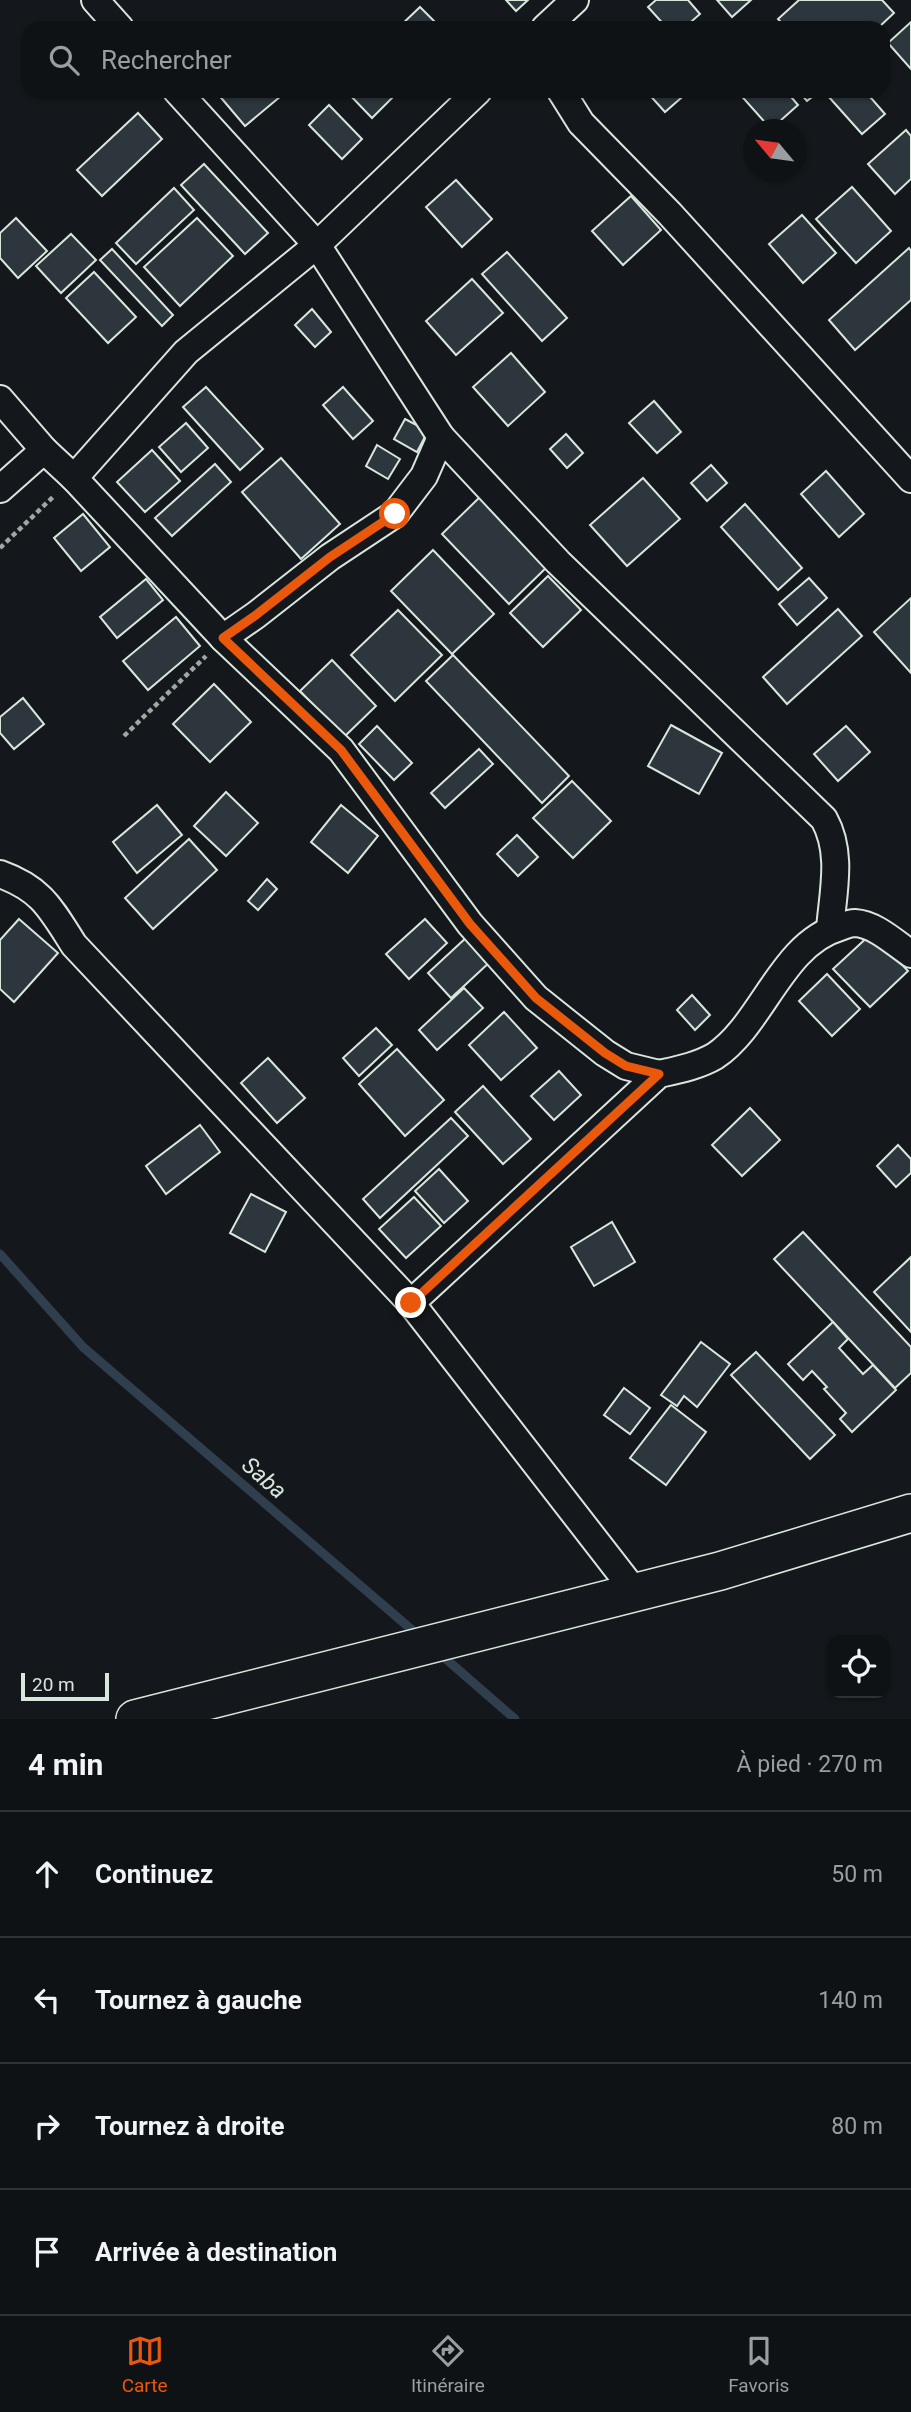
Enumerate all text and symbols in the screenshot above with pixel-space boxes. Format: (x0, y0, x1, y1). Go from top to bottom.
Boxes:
search box (21, 21, 890, 98)
icon: search (45, 41, 83, 79)
text: Rechercher (101, 45, 232, 75)
north arrow (743, 119, 806, 182)
route start (379, 498, 410, 529)
route end (395, 1287, 426, 1318)
water label: Saba (236, 1451, 292, 1505)
map controls (827, 1635, 890, 1698)
button: locate (827, 1635, 890, 1698)
scale bar (21, 1670, 108, 1702)
text: 20 m (32, 1673, 75, 1696)
text: 4 min (28, 1747, 103, 1782)
text: À pied · 270 m (737, 1751, 883, 1778)
icon: ahead (28, 1855, 66, 1893)
text: Continuez (95, 1859, 213, 1889)
text: 50 m (831, 1861, 883, 1888)
icon: left (28, 1981, 66, 2019)
text: Tournez à gauche (95, 1985, 302, 2015)
text: 140 m (818, 1987, 883, 2014)
icon: right (28, 2107, 66, 2145)
text: Tournez à droite (95, 2111, 285, 2141)
text: 80 m (831, 2113, 883, 2140)
icon: arrive (28, 2233, 66, 2271)
text: Arrivée à destination (95, 2237, 337, 2267)
tab: Carte (122, 2332, 168, 2397)
tab: Itinéraire (411, 2332, 485, 2397)
tab: Favoris (728, 2332, 789, 2397)

